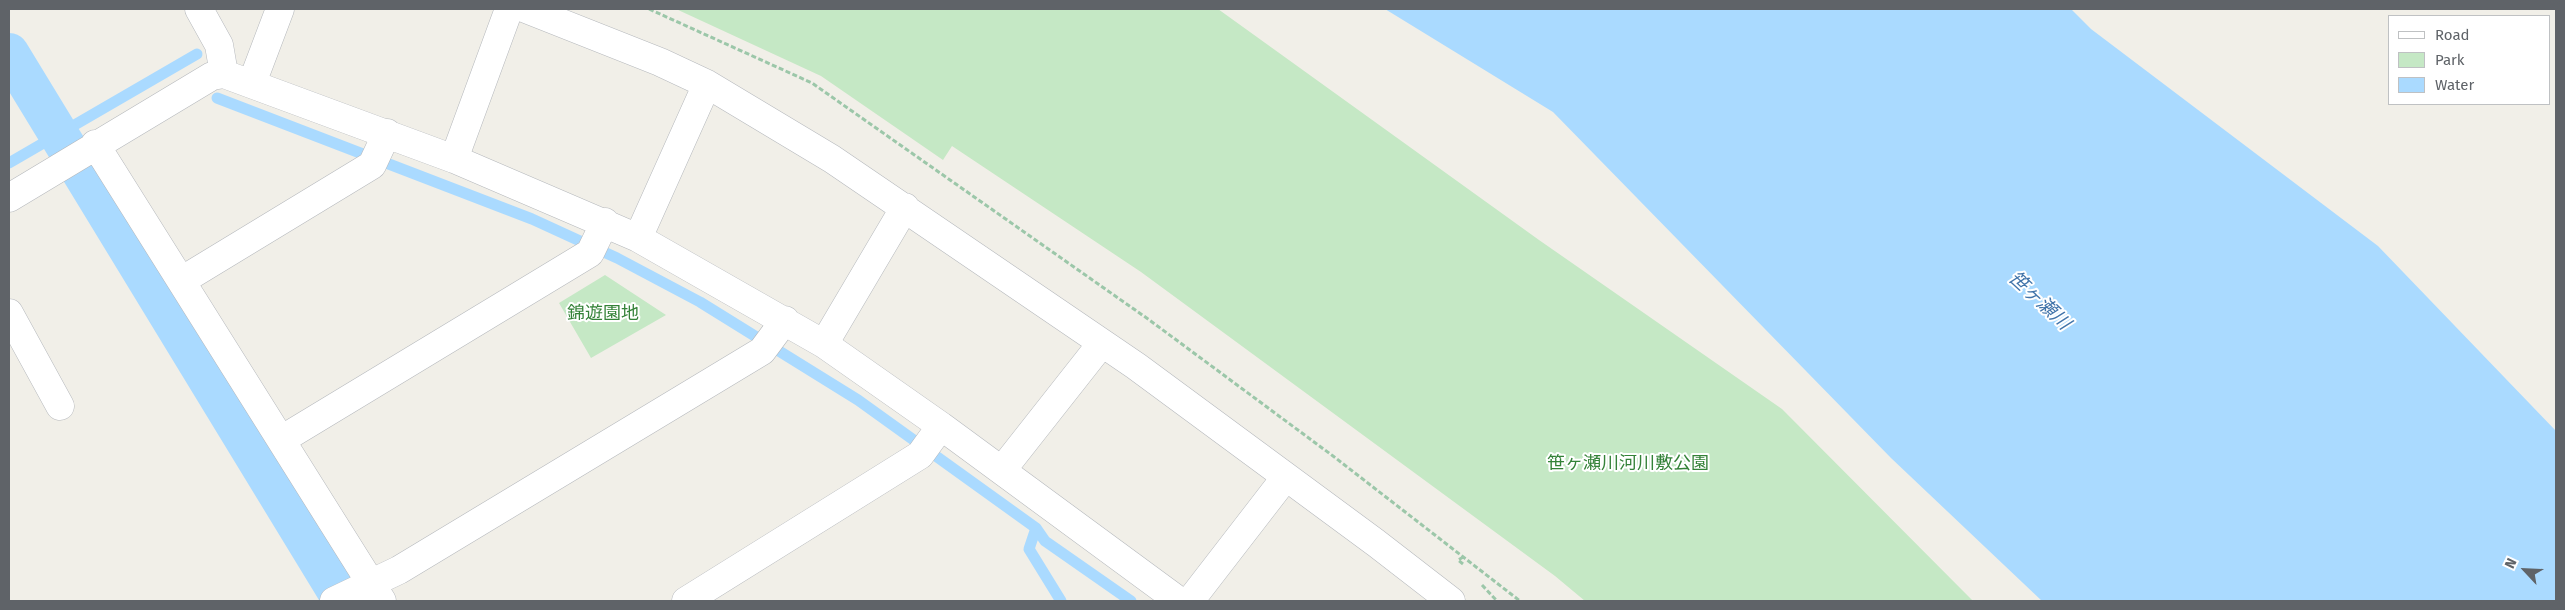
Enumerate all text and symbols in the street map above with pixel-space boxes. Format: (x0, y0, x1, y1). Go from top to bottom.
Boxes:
legend (2388, 15, 2550, 105)
text: Road (2435, 26, 2470, 44)
text: Park (2435, 51, 2465, 69)
text: Water (2435, 76, 2474, 94)
water label: 笹ヶ瀬川 (2003, 267, 2075, 335)
park label: 錦遊園地 (567, 303, 639, 325)
park label: 笹ヶ瀬川河川敷公園 (1547, 453, 1709, 475)
north arrow (2500, 545, 2550, 595)
text: N (2501, 556, 2521, 571)

